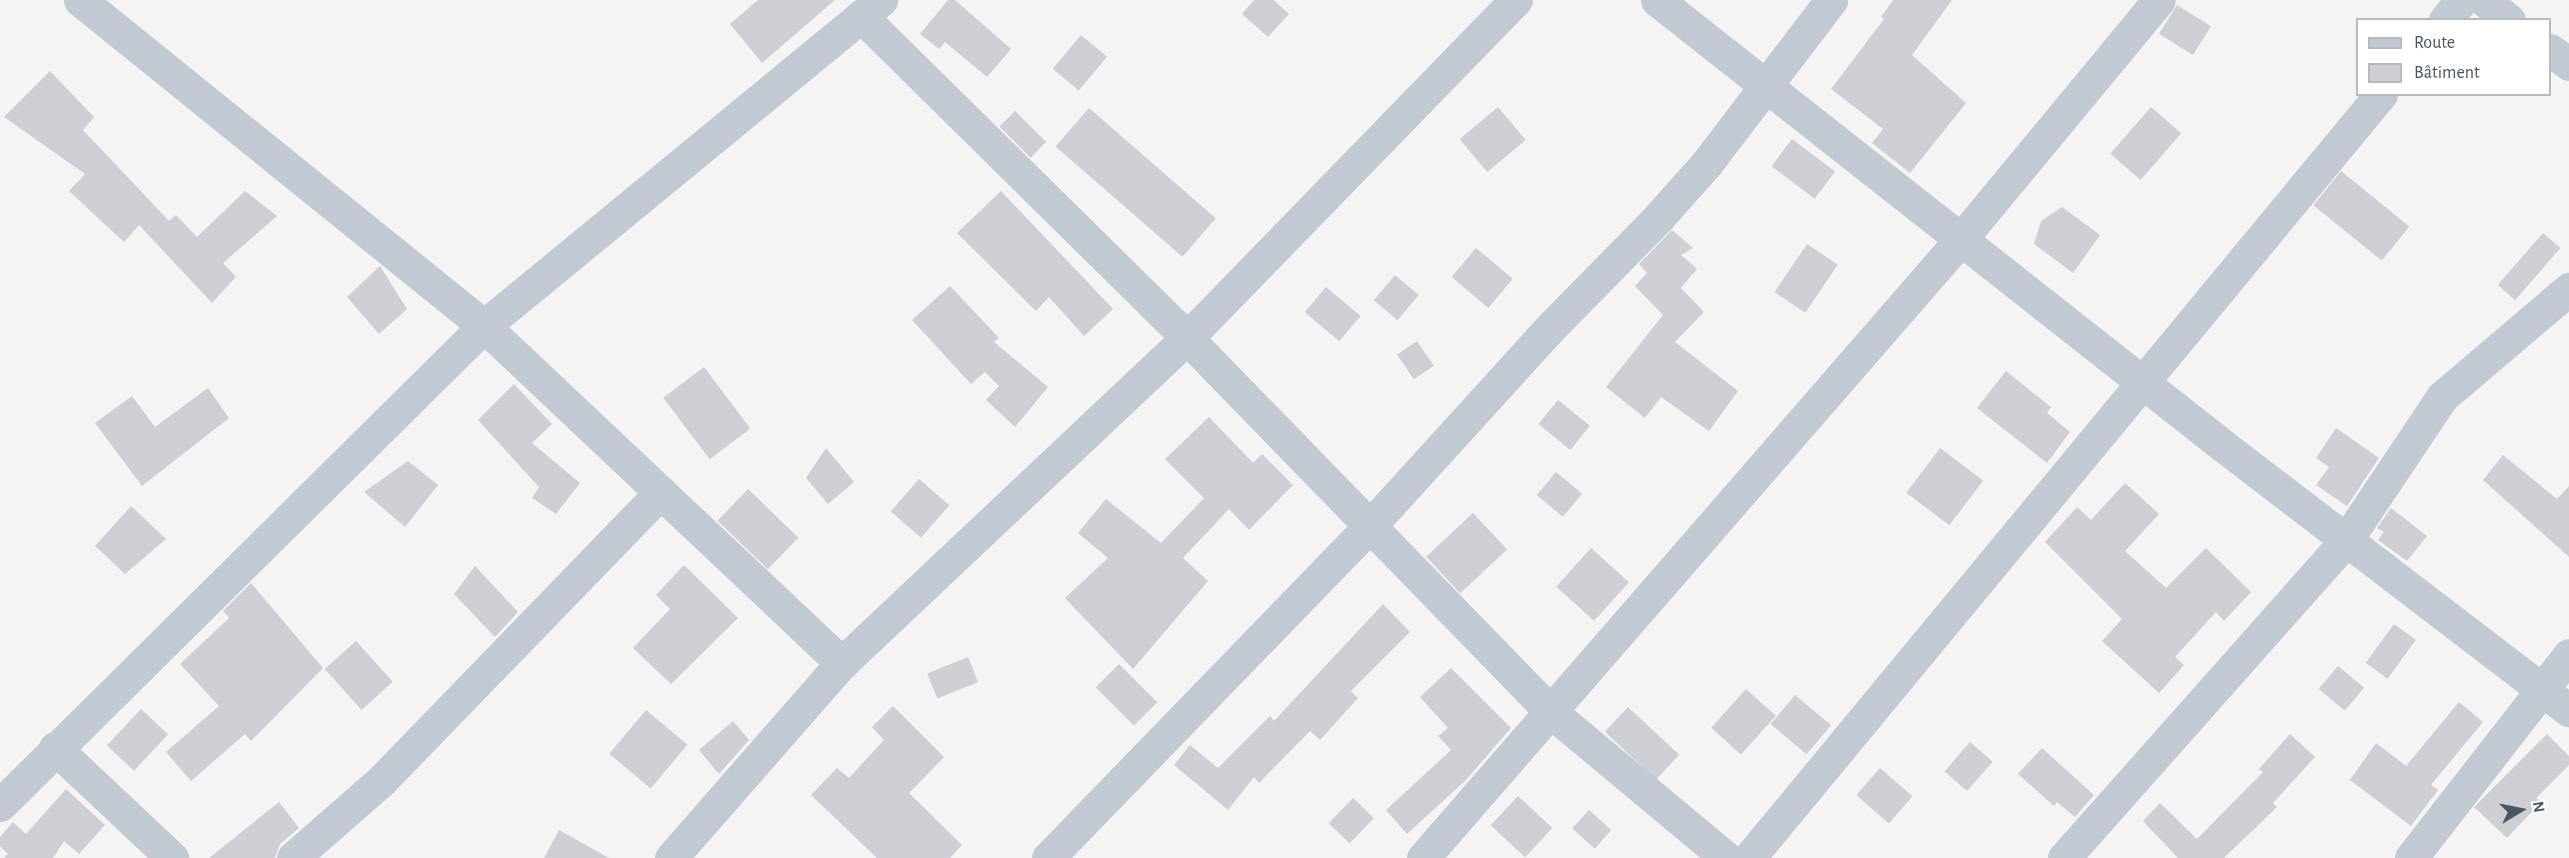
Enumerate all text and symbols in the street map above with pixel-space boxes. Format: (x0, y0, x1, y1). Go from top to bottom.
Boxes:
legend (2356, 18, 2551, 96)
text: Route (2414, 34, 2455, 52)
text: Bâtiment (2414, 64, 2480, 82)
north arrow (2491, 780, 2551, 840)
text: N (2530, 800, 2548, 814)

